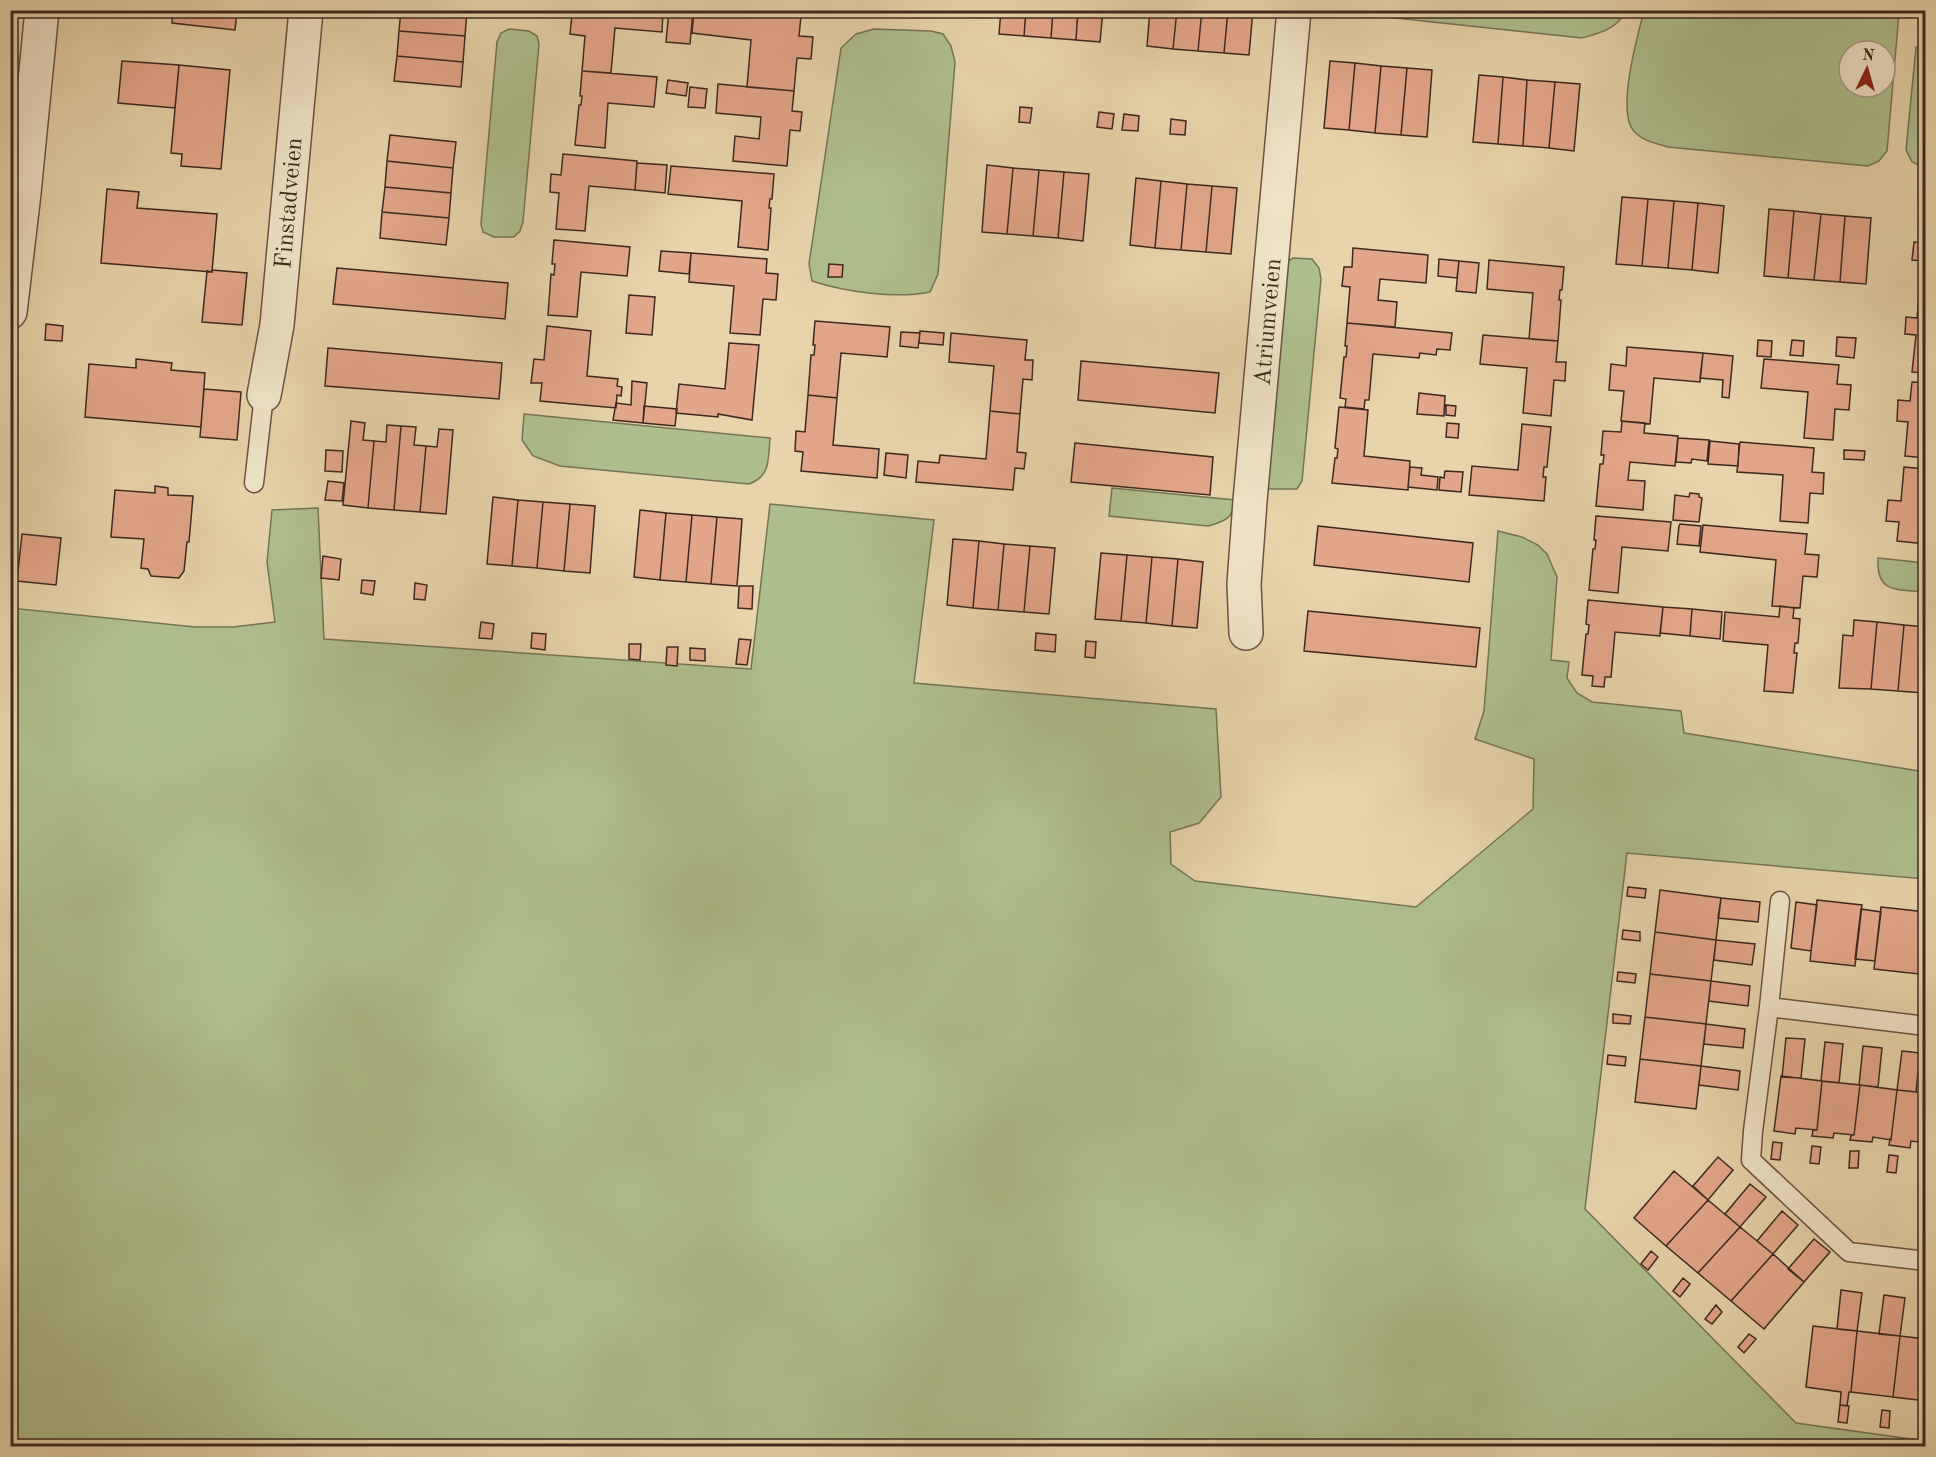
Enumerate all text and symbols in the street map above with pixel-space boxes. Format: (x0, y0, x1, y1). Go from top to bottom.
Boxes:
north arrow (1837, 39, 1897, 99)
text: N (1861, 48, 1876, 65)
street label: Finstadveien (272, 136, 308, 270)
street label: Atriumveien (1251, 257, 1287, 387)

